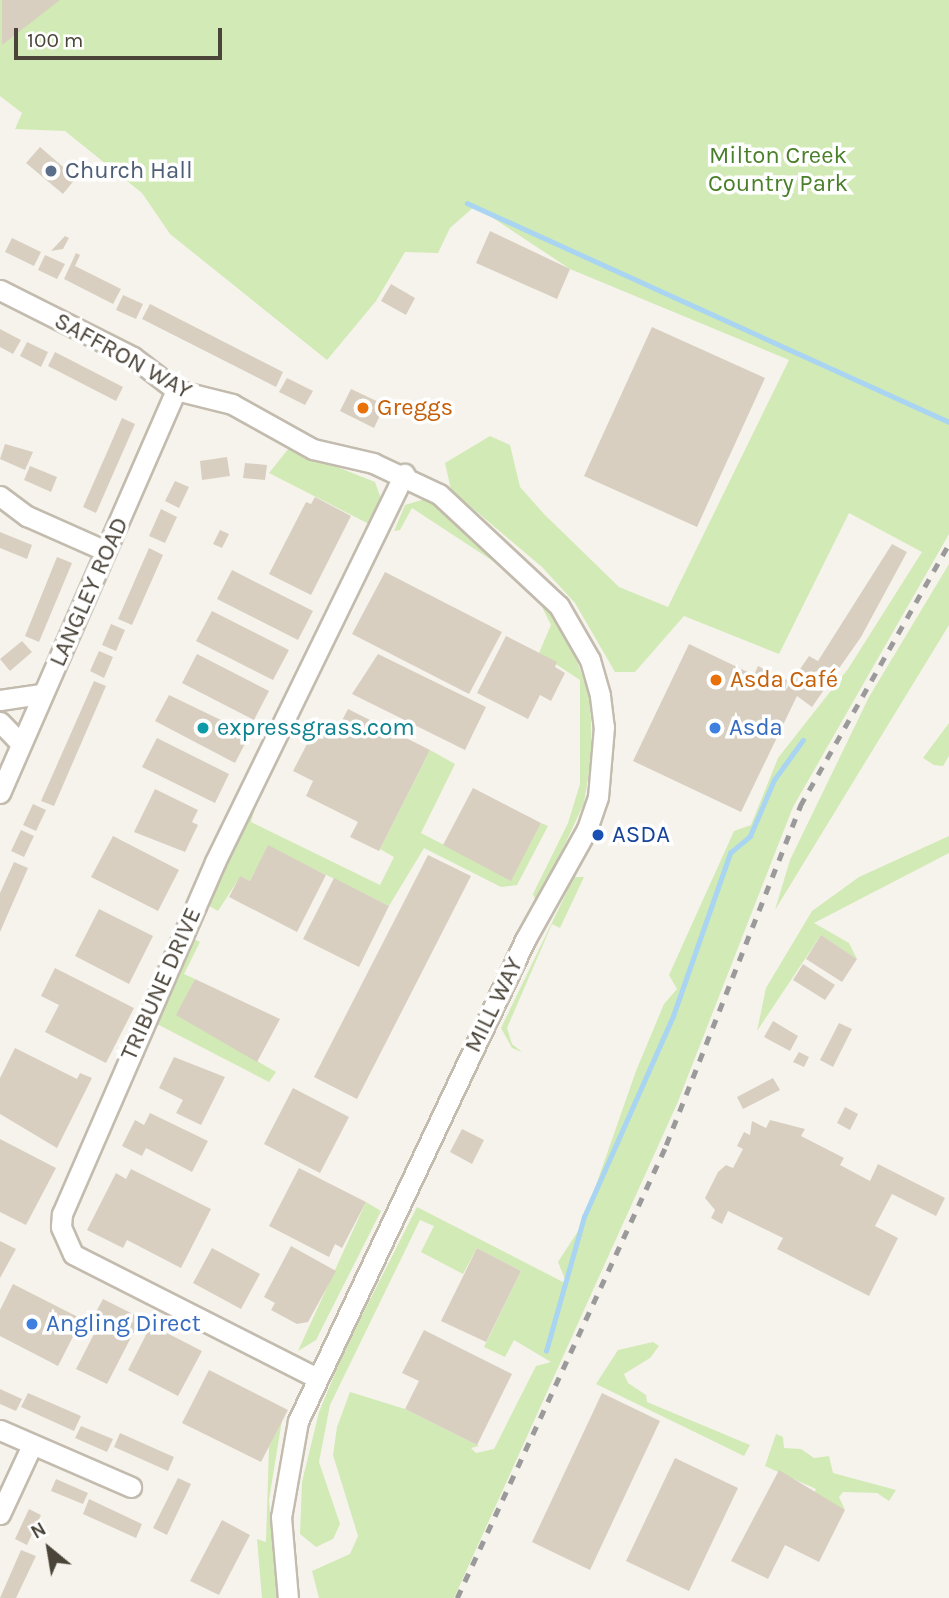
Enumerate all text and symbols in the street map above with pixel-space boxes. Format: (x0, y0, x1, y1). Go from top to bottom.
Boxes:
scale bar (18, 14, 226, 58)
text: 100 m (27, 28, 84, 52)
park label: Milton Creek Country Park (708, 142, 848, 198)
place label: Church Hall (65, 157, 193, 185)
marker: Church Hall (43, 163, 59, 179)
street label: SAFFRON WAY (49, 306, 197, 406)
place label: Greggs (377, 394, 453, 422)
marker: Greggs (355, 400, 371, 416)
street label: LANGLEY ROAD (43, 513, 135, 671)
place label: Asda Café (730, 666, 838, 694)
marker: Asda Café (708, 672, 724, 688)
place label: expressgrass.com (217, 714, 415, 742)
place label: Asda (729, 714, 783, 742)
marker: expressgrass.com (195, 720, 211, 736)
marker: Asda (707, 720, 723, 736)
place label: ASDA (612, 821, 670, 849)
marker: ASDA (590, 827, 606, 843)
street label: TRIBUNE DRIVE (115, 903, 207, 1065)
street label: MILL WAY (459, 953, 529, 1057)
place label: Angling Direct (46, 1310, 201, 1338)
marker: Angling Direct (24, 1316, 40, 1332)
north arrow (14, 1514, 84, 1584)
text: N (27, 1518, 50, 1544)

